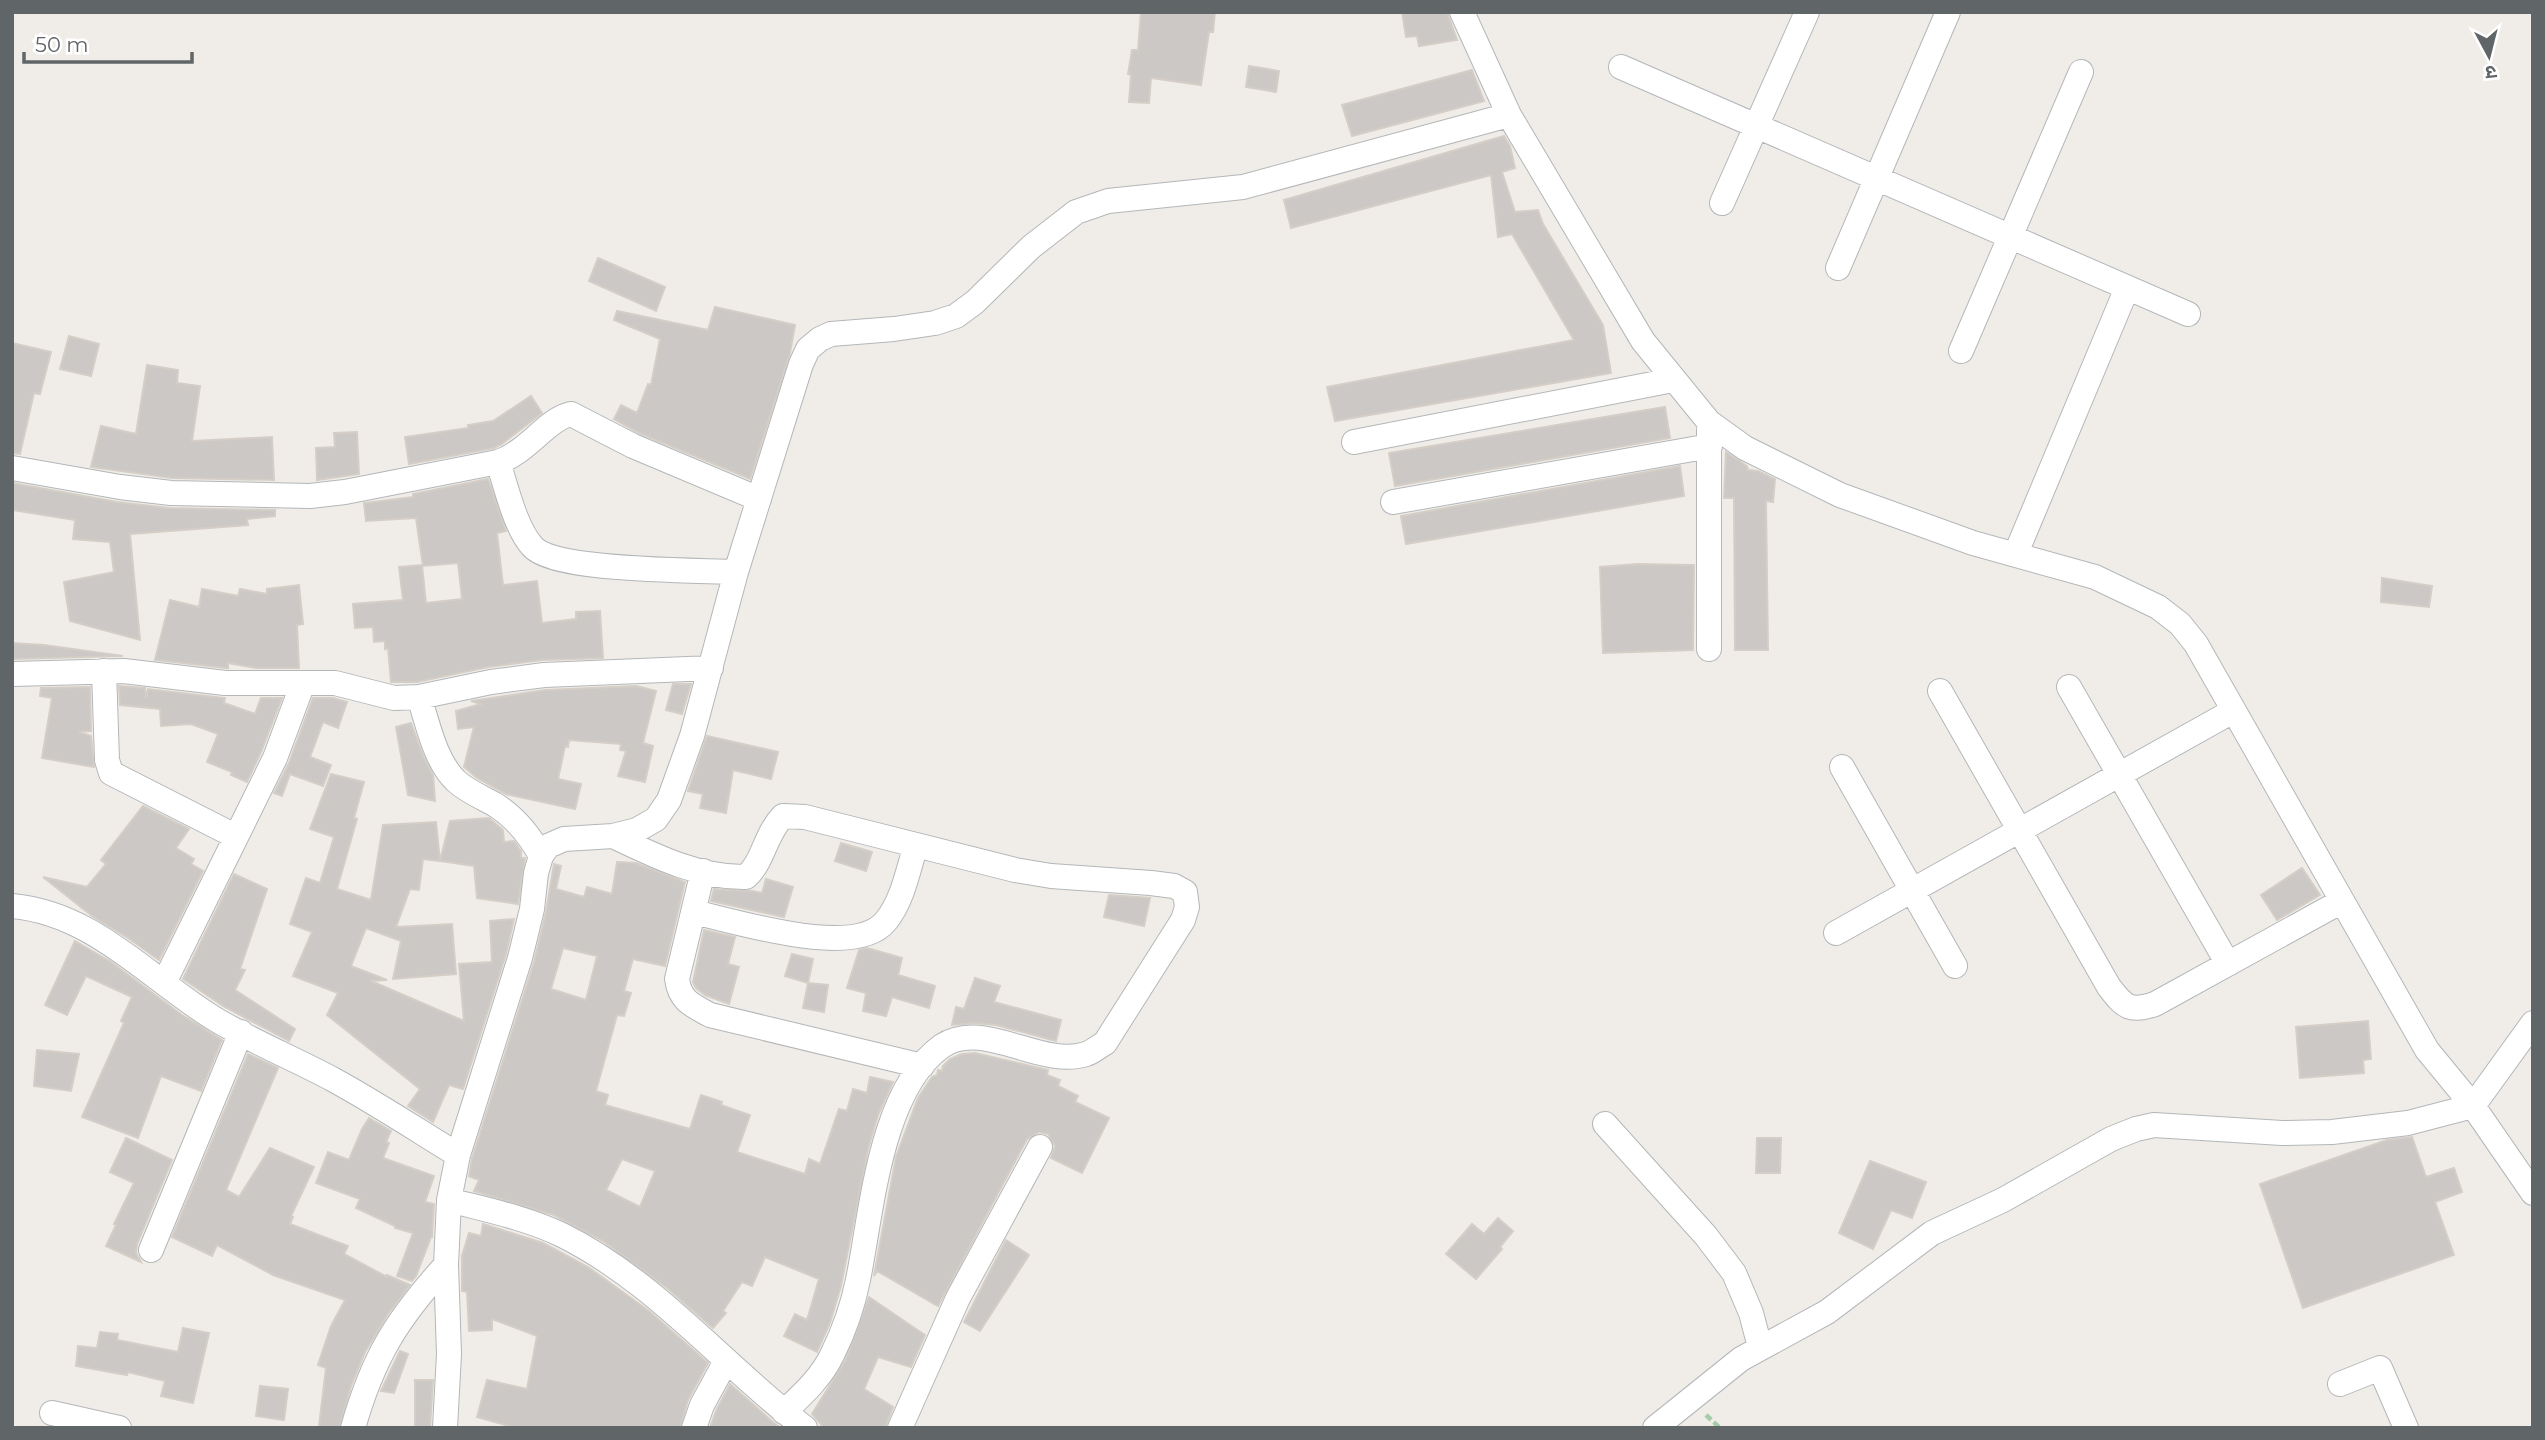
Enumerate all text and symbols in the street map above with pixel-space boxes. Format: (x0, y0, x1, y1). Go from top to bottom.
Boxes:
scale bar (24, 21, 192, 65)
north arrow (2454, 21, 2524, 91)
text: 50 m (35, 32, 89, 57)
text: उ (2483, 60, 2498, 85)

